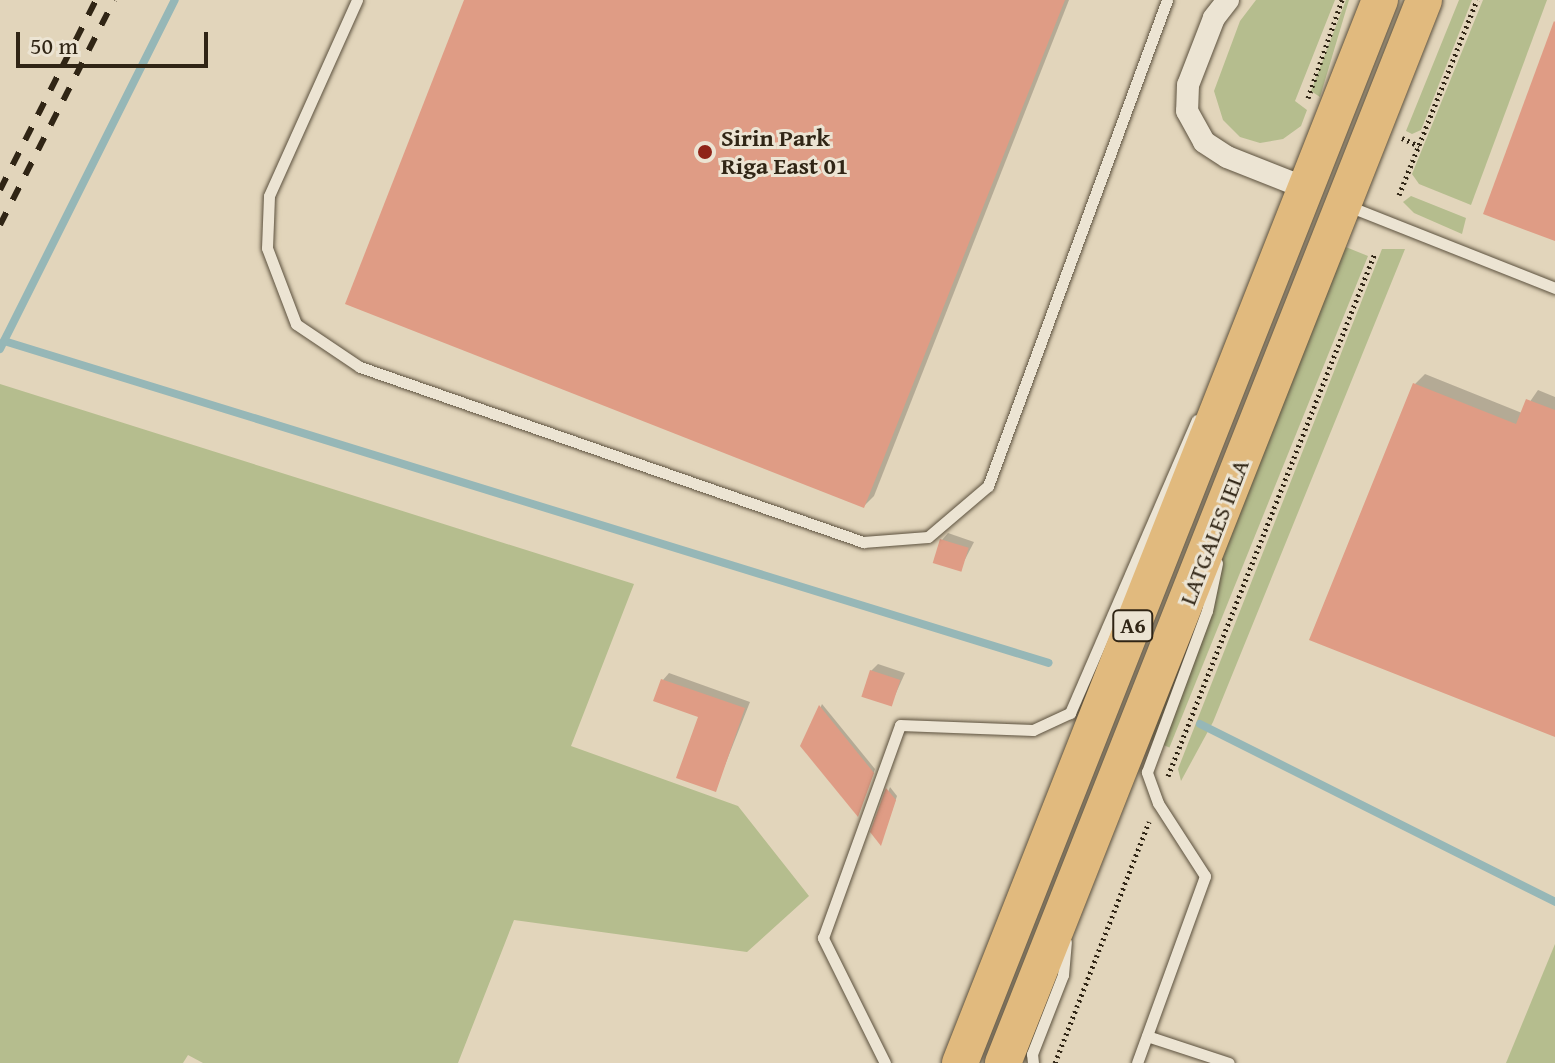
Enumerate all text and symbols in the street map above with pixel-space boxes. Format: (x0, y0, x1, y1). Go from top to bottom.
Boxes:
scale bar (20, 16, 212, 66)
text: 50 m (30, 28, 78, 63)
place label: Sirin Park Riga East 01 (721, 124, 848, 180)
marker: Sirin Park Riga East 01 (696, 143, 714, 161)
street label: LATGALES IELA (1173, 455, 1255, 609)
road number: A6 (1111, 608, 1155, 644)

